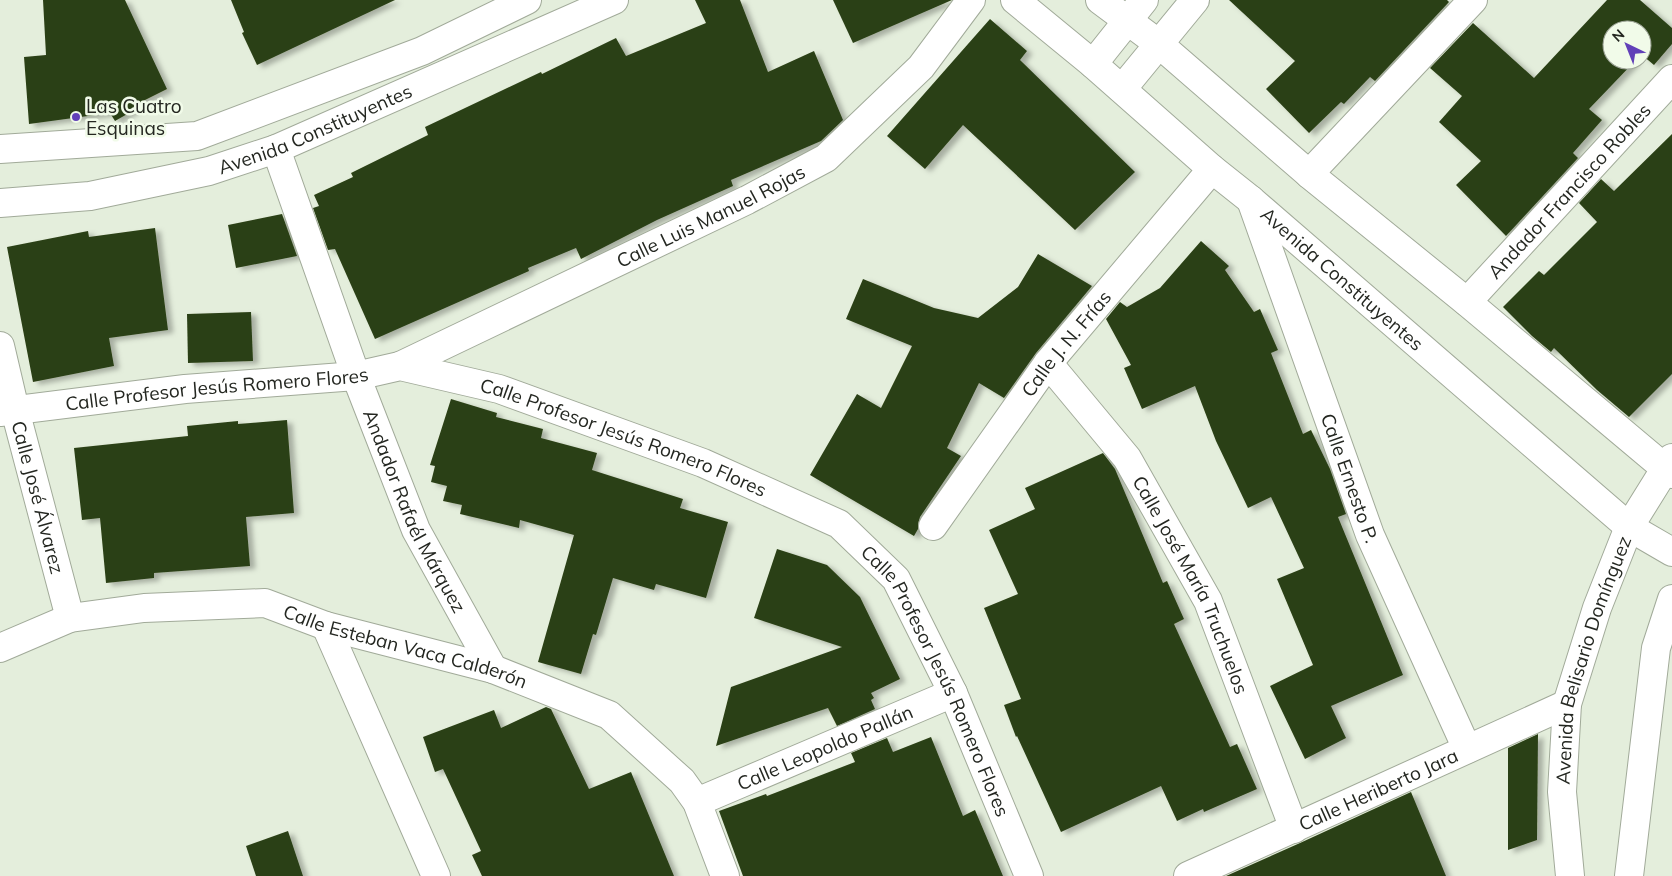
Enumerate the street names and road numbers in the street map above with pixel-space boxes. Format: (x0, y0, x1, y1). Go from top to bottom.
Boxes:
street label: Avenida Constituyentes (215, 79, 416, 179)
street label: Andador Francisco Robles (1483, 98, 1656, 284)
street label: Calle Luis Manuel Rojas (613, 159, 809, 273)
street label: Avenida Constituyentes (1256, 202, 1429, 356)
street label: Calle J. N. Frías (1016, 285, 1116, 401)
street label: Calle Profesor Jesús Romero Flores (64, 362, 371, 416)
street label: Calle Profesor Jesús Romero Flores (478, 373, 770, 502)
street label: Andador Rafaél Márquez (358, 406, 471, 617)
street label: Calle Ernesto P. (1316, 410, 1384, 547)
street label: Calle José Álvarez (6, 418, 70, 576)
street label: Calle José María Truchuelos (1128, 471, 1254, 697)
street label: Avenida Belisario Domínguez (1550, 532, 1636, 785)
street label: Calle Profesor Jesús Romero Flores (856, 540, 1015, 820)
street label: Calle Esteban Vaca Calderón (280, 599, 531, 693)
street label: Calle Leopoldo Pallán (733, 700, 916, 796)
street label: Calle Heriberto Jara (1295, 743, 1462, 836)

